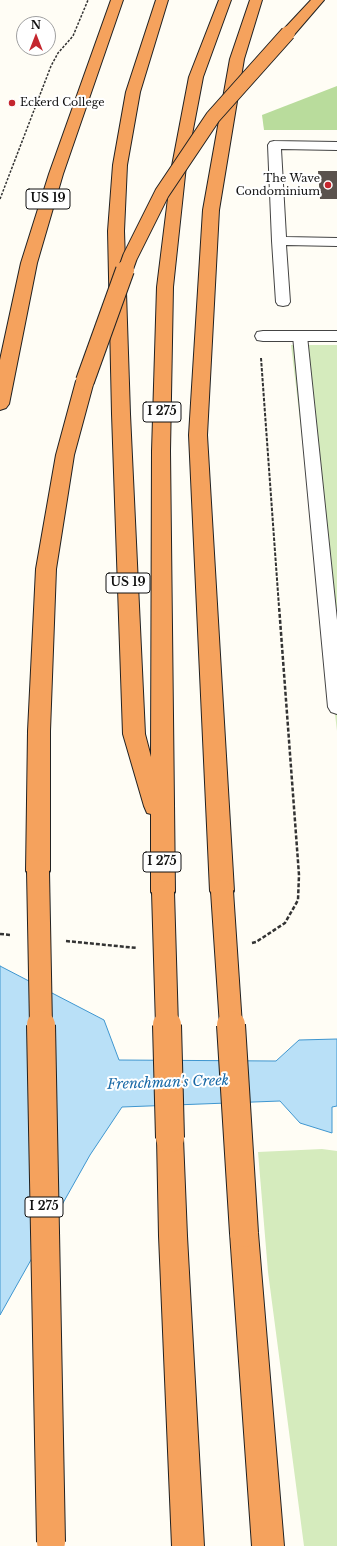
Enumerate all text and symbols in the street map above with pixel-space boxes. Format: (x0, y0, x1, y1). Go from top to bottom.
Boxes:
north arrow (16, 16, 56, 56)
text: N (31, 18, 41, 32)
place label: Eckerd College (20, 96, 105, 110)
marker: Eckerd College (7, 98, 17, 108)
place label: The Wave Condominium (236, 172, 320, 198)
marker: The Wave Condominium (323, 180, 333, 190)
road number: US 19 (26, 189, 70, 209)
road number: I 275 (143, 402, 181, 422)
road number: US 19 (106, 573, 150, 593)
road number: I 275 (143, 852, 181, 872)
water label: Frenchman's Creek (107, 1072, 229, 1094)
road number: I 275 (25, 1197, 63, 1217)

